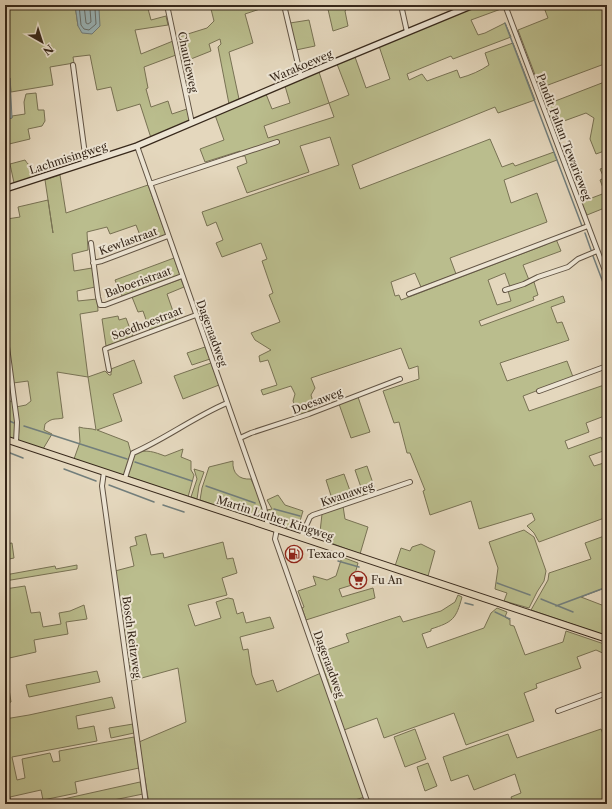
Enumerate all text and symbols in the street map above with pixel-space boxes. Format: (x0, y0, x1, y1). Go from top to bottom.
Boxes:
north arrow (22, 22, 62, 62)
street label: Chautieweg (175, 30, 201, 94)
text: N (40, 41, 56, 58)
street label: Warakoeweg (267, 46, 335, 86)
street label: Pandit Paltan Tewarieweg (533, 72, 595, 203)
street label: Lachmisingweg (27, 139, 109, 177)
street label: Kewlastraat (97, 224, 159, 258)
street label: Baboeristraat (103, 263, 173, 300)
street label: Dageraadweg (193, 298, 231, 369)
street label: Soedhoestraat (110, 303, 184, 343)
street label: Doesaweg (290, 385, 344, 417)
street label: Kwanaweg (319, 478, 376, 510)
street label: Martin Luther Kingweg (215, 492, 335, 544)
fuel station icon: Texaco (284, 544, 304, 564)
place label: Texaco (307, 547, 345, 561)
supermarket icon: Fu An (348, 570, 368, 590)
place label: Fu An (371, 573, 403, 587)
street label: Bosch Reitzweg (119, 595, 145, 679)
street label: Dageraadweg (310, 629, 348, 700)

